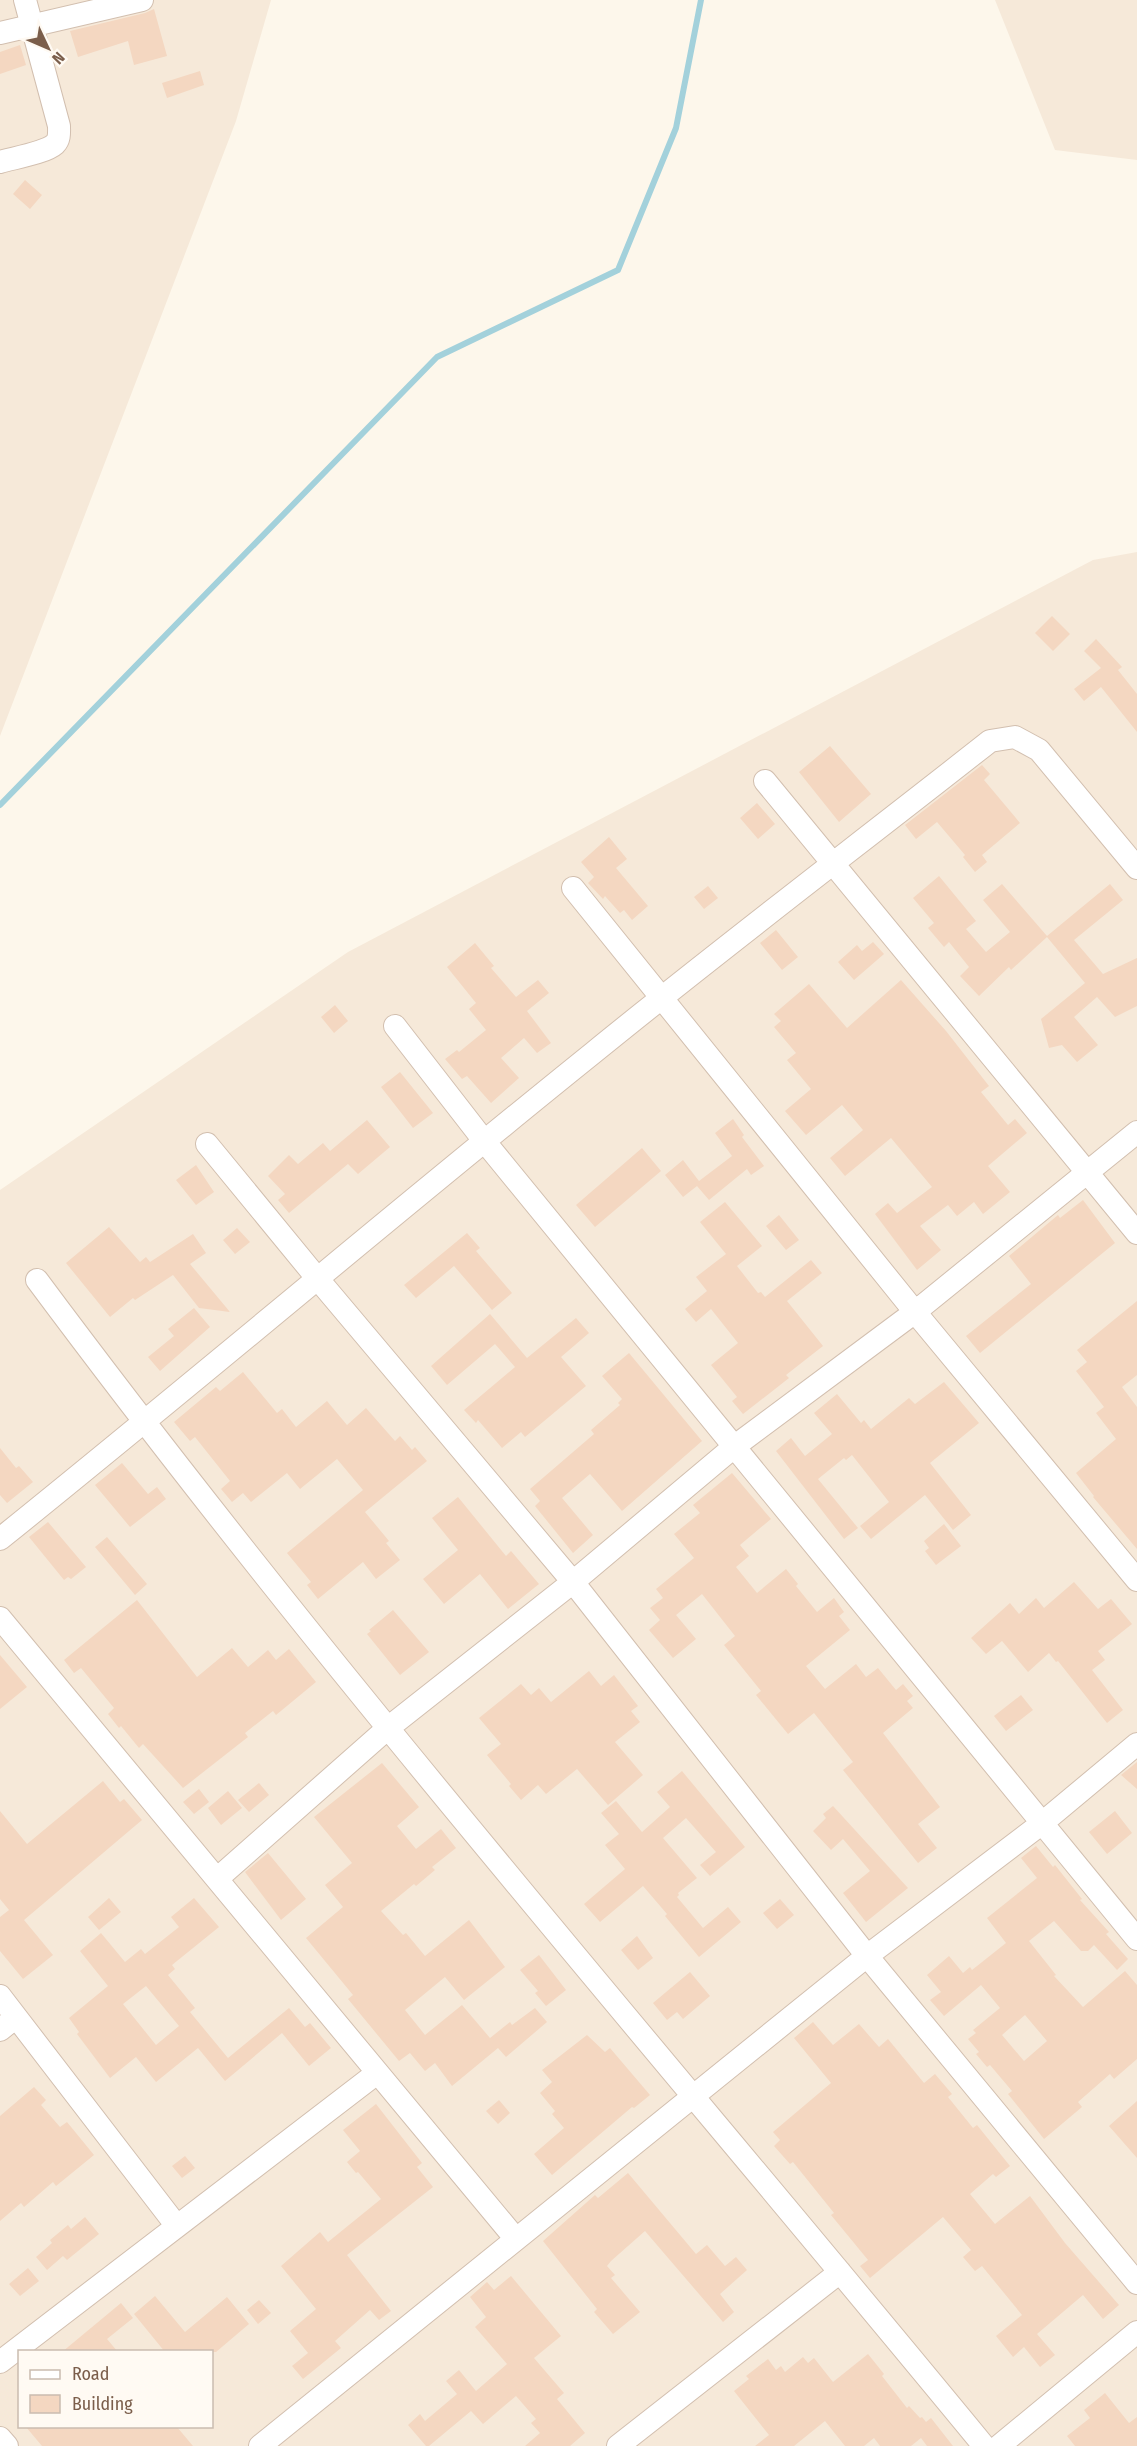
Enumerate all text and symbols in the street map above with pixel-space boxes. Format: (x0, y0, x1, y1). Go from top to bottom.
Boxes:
north arrow (18, 18, 78, 78)
text: N (48, 48, 69, 68)
legend (18, 2350, 213, 2428)
text: Road (72, 2363, 109, 2385)
text: Building (72, 2393, 133, 2415)

